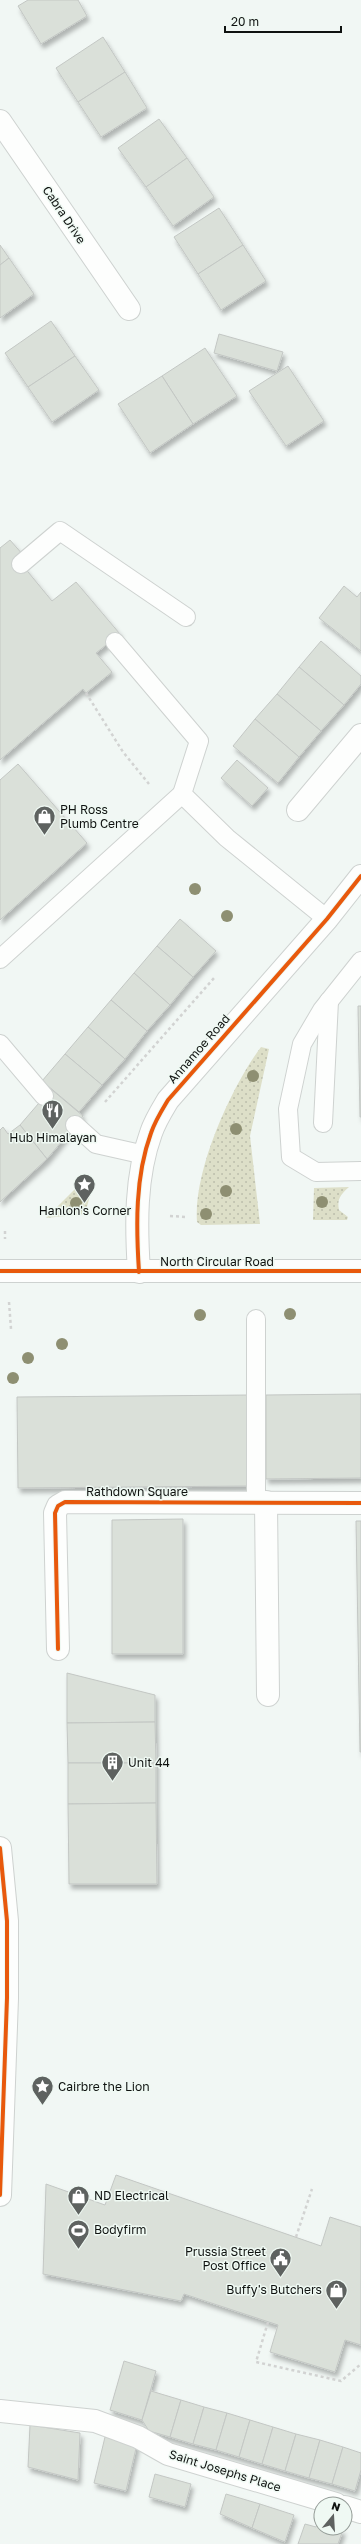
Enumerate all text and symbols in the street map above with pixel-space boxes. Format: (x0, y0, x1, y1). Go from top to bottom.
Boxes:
scale bar (225, 8, 341, 34)
text: 20 m (231, 14, 259, 29)
street label: Cabra Drive (40, 183, 89, 246)
place label: PH Ross Plumb Centre (60, 802, 139, 831)
shop icon: PH Ross Plumb Centre (31, 804, 57, 837)
street label: Annamoe Road (165, 1011, 233, 1086)
restaurant icon: Hub Himalayan (40, 1098, 66, 1131)
place label: Hub Himalayan (9, 1130, 97, 1145)
place icon: Hanlon's Corner (72, 1171, 98, 1204)
place label: Hanlon's Corner (39, 1203, 132, 1218)
street label: North Circular Road (160, 1254, 274, 1269)
street label: Rathdown Square (86, 1484, 188, 1499)
building icon: Unit 44 (99, 1750, 125, 1783)
place label: Unit 44 (128, 1755, 170, 1770)
place icon: Cairbre the Lion (30, 2074, 56, 2107)
place label: Cairbre the Lion (58, 2079, 150, 2094)
shop icon: ND Electrical (66, 2183, 92, 2216)
place label: ND Electrical (94, 2188, 169, 2203)
sports icon: Bodyfirm (65, 2217, 91, 2250)
place label: Bodyfirm (94, 2222, 146, 2237)
place label: Prussia Street Post Office (185, 2244, 266, 2273)
public building icon: Prussia Street Post Office (268, 2246, 294, 2279)
shop icon: Buffy's Butchers (324, 2277, 350, 2310)
place label: Buffy's Butchers (226, 2282, 322, 2297)
street label: Saint Josephs Place (167, 2446, 283, 2495)
north arrow (313, 2496, 353, 2536)
text: N (330, 2499, 342, 2513)

